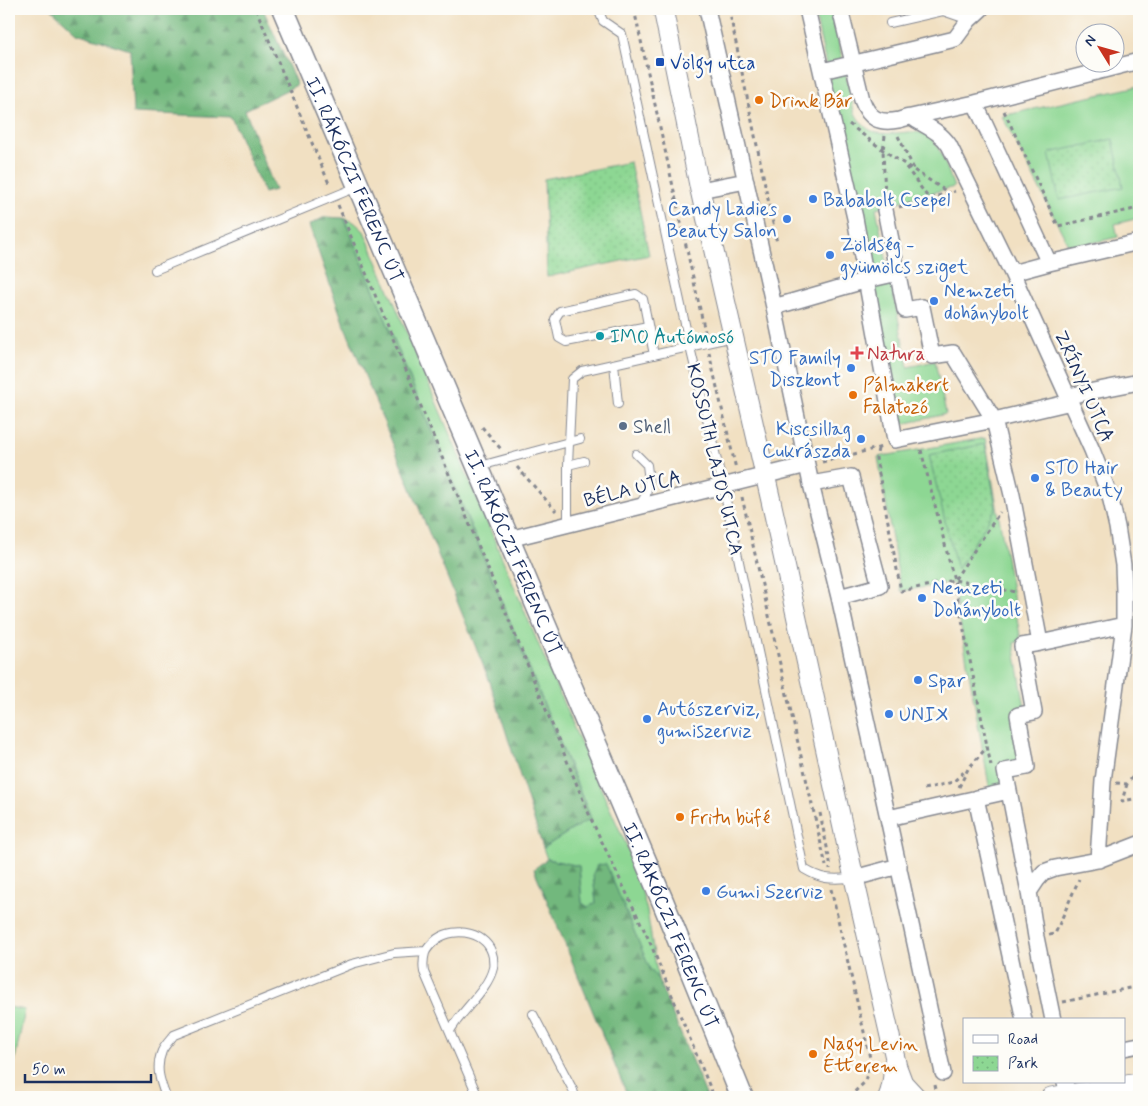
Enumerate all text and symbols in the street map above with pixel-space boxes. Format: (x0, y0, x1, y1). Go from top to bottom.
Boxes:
north arrow (1076, 22, 1126, 72)
text: N (1080, 32, 1100, 50)
place label: Völgy utca (670, 51, 756, 79)
marker: Völgy utca (654, 56, 666, 68)
street label: II. RÁKÓCZI FERENC ÚT (299, 73, 409, 286)
place label: Drink Bár (769, 89, 853, 114)
marker: Drink Bár (753, 94, 765, 106)
place label: Bababolt Csepel (823, 188, 951, 213)
marker: Bababolt Csepel (807, 193, 819, 205)
place label: Candy Ladies Beauty Salon (666, 197, 778, 244)
marker: Candy Ladies Beauty Salon (781, 213, 793, 225)
place label: Zöldség - gyümölcs sziget (840, 233, 968, 282)
marker: Zöldség - gyümölcs sziget (824, 249, 836, 261)
place label: Nemzeti dohánybolt (944, 279, 1029, 326)
marker: Nemzeti dohánybolt (928, 295, 940, 307)
place label: IMO Autómosó (610, 325, 734, 350)
street label: ZRÍNYI UTCA (1048, 326, 1120, 446)
marker: IMO Autómosó (594, 330, 606, 342)
place label: Natura (867, 342, 925, 367)
place label: STO Family Diszkont (749, 346, 841, 393)
marker: Natura (851, 347, 863, 359)
street label: KOSSUTH LAJOS UTCA (680, 361, 749, 558)
marker: STO Family Diszkont (845, 362, 857, 374)
place label: Pálmakert Falatozó (863, 373, 949, 420)
marker: Pálmakert Falatozó (847, 389, 859, 401)
place label: Shell (633, 415, 671, 440)
place label: Kiscsillag Cukrászda (762, 417, 851, 464)
marker: Shell (617, 420, 629, 432)
marker: Kiscsillag Cukrászda (855, 433, 867, 445)
street label: II. RÁKÓCZI FERENC ÚT (458, 446, 567, 659)
place label: STO Hair & Beauty (1045, 456, 1123, 503)
street label: BÉLA UTCA (581, 464, 684, 514)
marker: STO Hair & Beauty (1029, 472, 1041, 484)
place label: Nemzeti Dohánybolt (932, 576, 1021, 623)
marker: Nemzeti Dohánybolt (916, 592, 928, 604)
place label: Spar (928, 669, 966, 694)
marker: Spar (912, 674, 924, 686)
place label: Autószerviz, gumiszerviz (657, 697, 760, 745)
place label: UNIX (899, 703, 949, 728)
marker: UNIX (883, 708, 895, 720)
marker: Autószerviz, gumiszerviz (641, 713, 653, 725)
place label: Fritu büfé (690, 806, 770, 831)
marker: Fritu büfé (674, 811, 686, 823)
street label: II. RÁKÓCZI FERENC ÚT (616, 819, 724, 1032)
place label: Gumi Szerviz (716, 880, 823, 905)
marker: Gumi Szerviz (700, 885, 712, 897)
legend (963, 1018, 1126, 1084)
text: Road (1008, 1030, 1038, 1050)
place label: Nagy Levin Étterem (823, 1032, 918, 1079)
marker: Nagy Levin Étterem (807, 1048, 819, 1060)
scale bar (25, 1051, 151, 1083)
text: Park (1008, 1054, 1038, 1074)
text: 50 m (32, 1060, 66, 1080)

